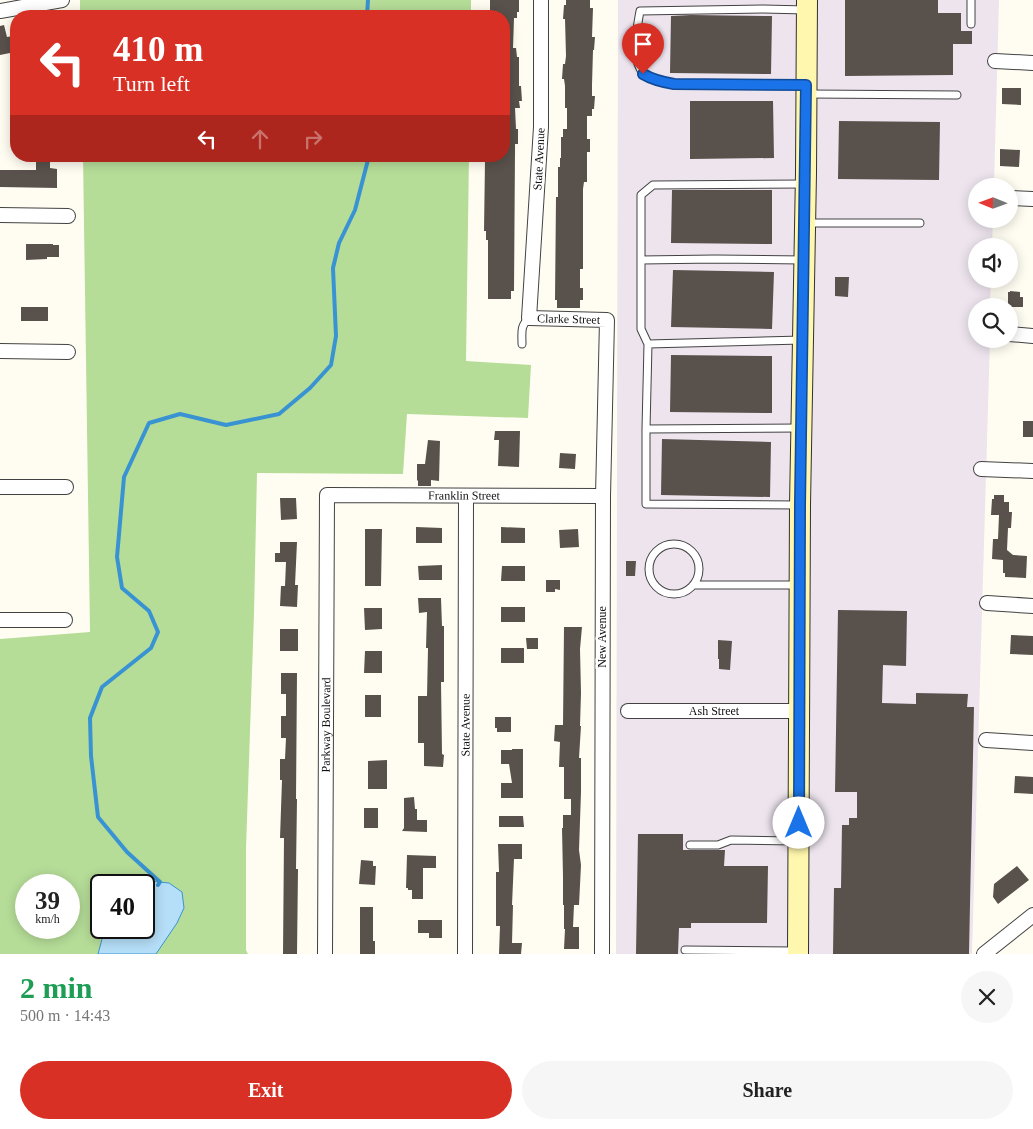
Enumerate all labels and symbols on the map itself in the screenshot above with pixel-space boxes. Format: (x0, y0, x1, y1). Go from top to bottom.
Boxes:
pin (622, 23, 664, 74)
street label: State Avenue (530, 127, 548, 191)
north arrow (968, 178, 1018, 228)
street label: Clarke Street (537, 311, 601, 327)
street label: Franklin Street (428, 488, 501, 503)
street label: New Avenue (595, 606, 609, 668)
street label: Parkway Boulevard (319, 677, 333, 773)
street label: State Avenue (458, 694, 473, 756)
street label: Ash Street (689, 704, 740, 718)
position arrow (772, 796, 824, 848)
speed limit sign: 40 (90, 874, 155, 939)

